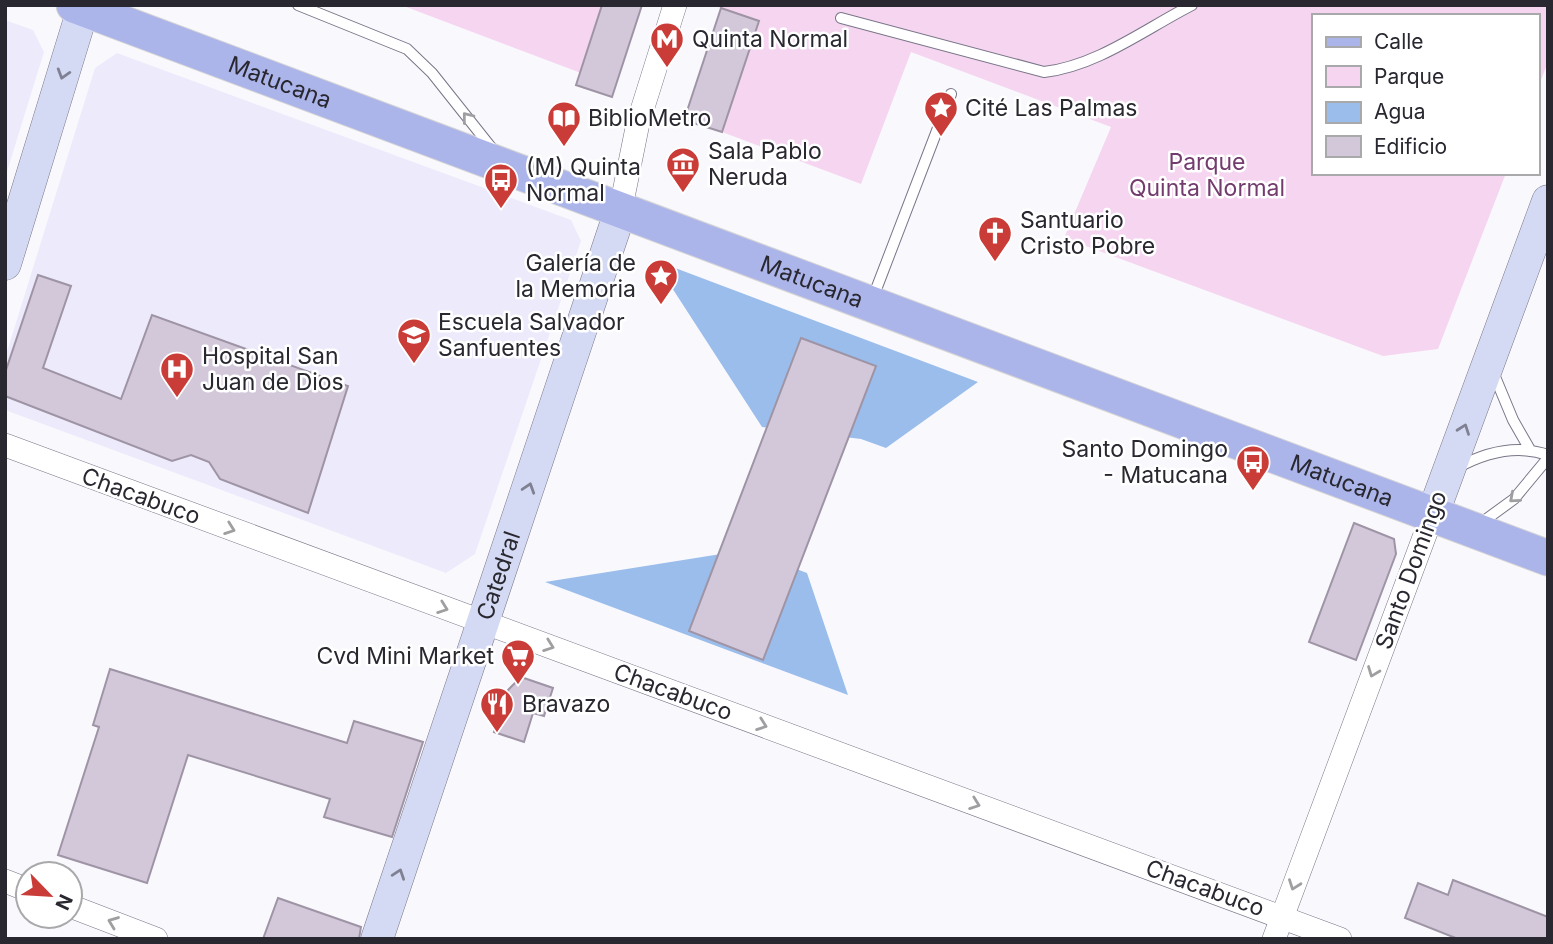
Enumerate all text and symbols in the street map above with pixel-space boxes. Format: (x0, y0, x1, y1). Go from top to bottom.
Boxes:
legend (1312, 14, 1539, 175)
metro station icon: Quinta Normal (648, 20, 686, 69)
place label: Quinta Normal (692, 25, 848, 53)
text: Calle (1374, 29, 1424, 54)
street label: Matucana (225, 50, 335, 114)
text: Parque (1374, 64, 1444, 89)
one-way arrow (57, 68, 72, 80)
place icon: Cité Las Palmas (922, 89, 960, 138)
place label: Cité Las Palmas (965, 94, 1137, 122)
library icon: BiblioMetro (545, 99, 583, 148)
text: Agua (1374, 99, 1426, 124)
place label: BiblioMetro (588, 104, 711, 132)
one-way arrow (462, 112, 475, 124)
text: Edificio (1374, 134, 1447, 159)
place label: Sala Pablo Neruda (708, 137, 822, 191)
museum icon: Sala Pablo Neruda (664, 145, 702, 194)
park label: Parque Quinta Normal (1129, 148, 1285, 202)
place label: (M) Quinta Normal (526, 153, 641, 207)
bus stop icon: (M) Quinta Normal (482, 161, 520, 210)
place label: Santuario Cristo Pobre (1020, 206, 1155, 260)
church icon: Santuario Cristo Pobre (976, 214, 1014, 263)
place label: Galería de la Memoria (515, 249, 636, 303)
street label: Matucana (756, 250, 867, 314)
place icon: Galería de la Memoria (642, 257, 680, 306)
place label: Escuela Salvador Sanfuentes (438, 308, 625, 362)
school or university icon: Escuela Salvador Sanfuentes (395, 316, 433, 365)
place label: Hospital San Juan de Dios (202, 342, 344, 396)
hospital icon: Hospital San Juan de Dios (158, 350, 196, 399)
one-way arrow (1455, 423, 1469, 435)
place label: Santo Domingo - Matucana (1062, 435, 1228, 489)
bus stop icon: Santo Domingo - Matucana (1234, 443, 1272, 492)
street label: Matucana (1286, 449, 1397, 513)
street label: Chacabuco (78, 462, 204, 530)
one-way arrow (521, 482, 535, 495)
street label: Santo Domingo (1369, 487, 1453, 653)
one-way arrow (1509, 490, 1522, 502)
one-way arrow (223, 520, 235, 534)
street label: Catedral (471, 528, 526, 624)
one-way arrow (437, 600, 449, 614)
supermarket icon: Cvd Mini Market (499, 637, 537, 686)
one-way arrow (542, 638, 554, 652)
place label: Cvd Mini Market (316, 642, 494, 670)
street label: Chacabuco (610, 658, 736, 726)
one-way arrow (1368, 665, 1382, 677)
restaurant icon: Bravazo (478, 685, 516, 734)
place label: Bravazo (522, 690, 610, 718)
one-way arrow (755, 717, 767, 731)
one-way arrow (969, 796, 981, 810)
street label: Chacabuco (1142, 854, 1268, 922)
north arrow (14, 860, 84, 930)
one-way arrow (391, 869, 405, 881)
one-way arrow (1288, 878, 1302, 890)
text: N (50, 891, 77, 913)
one-way arrow (108, 917, 120, 931)

